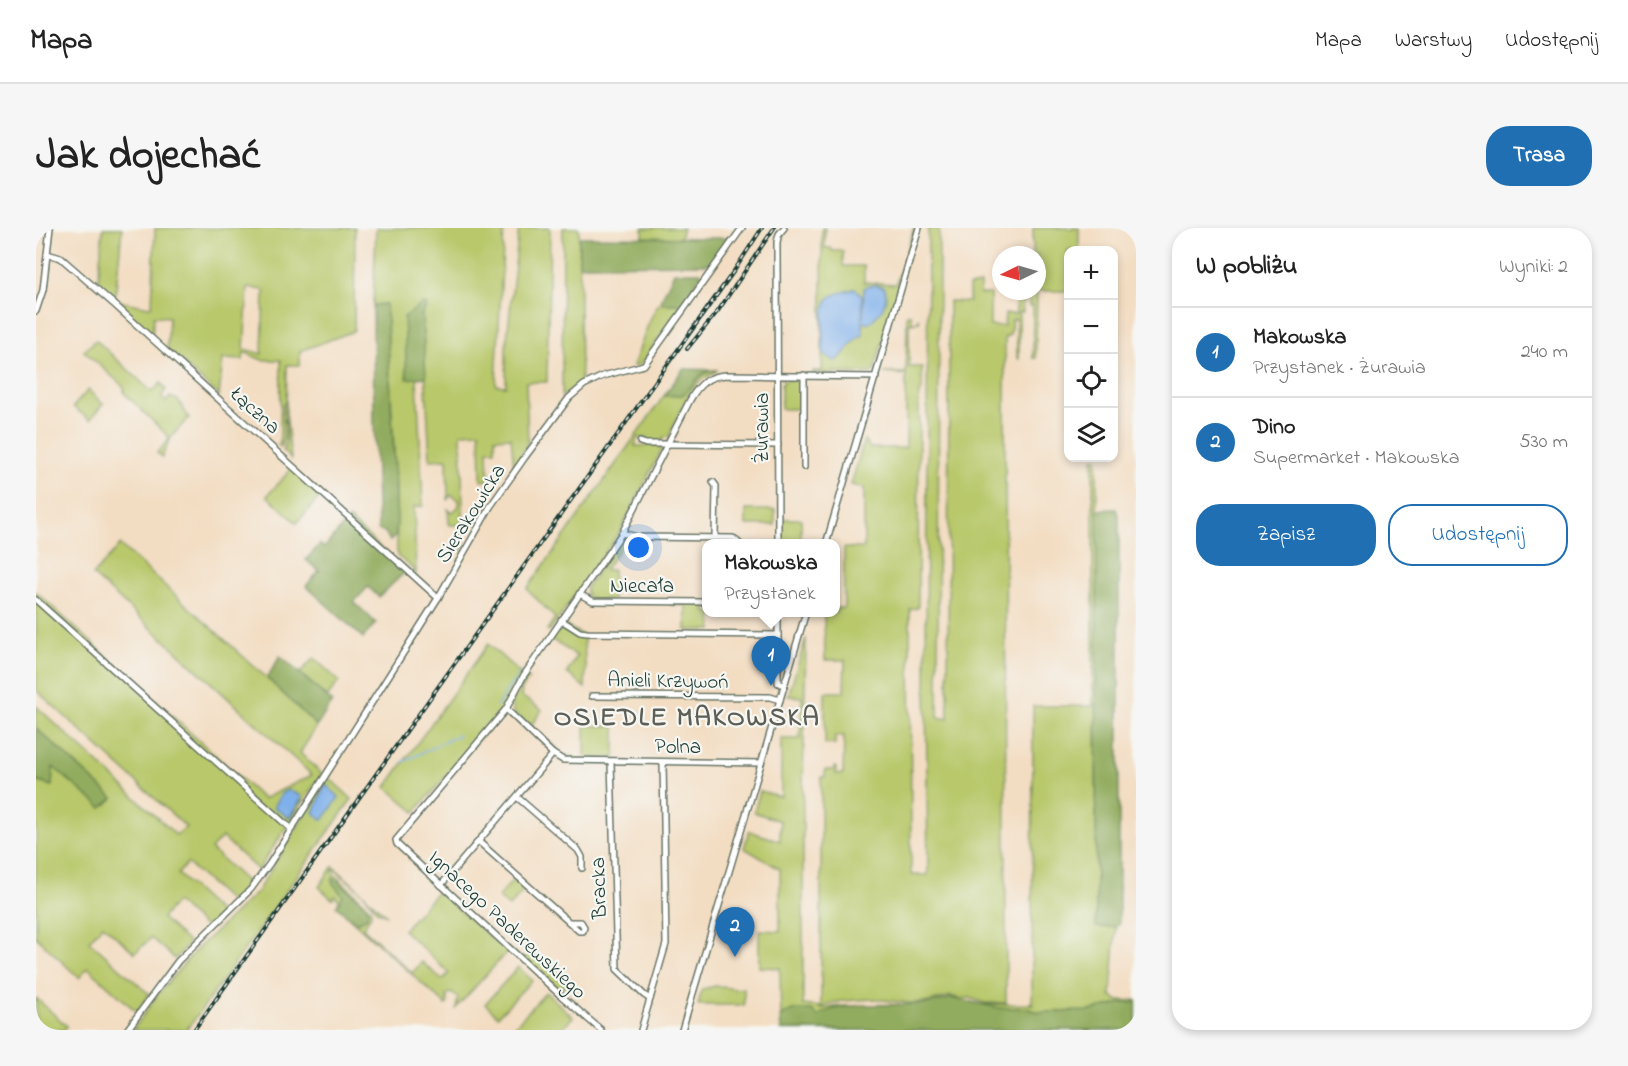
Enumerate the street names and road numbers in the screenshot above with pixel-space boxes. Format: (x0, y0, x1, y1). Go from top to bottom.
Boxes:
street label: Łączna (222, 380, 287, 442)
street label: Żurawia (748, 393, 778, 463)
street label: Sierakowicka (429, 459, 514, 570)
street label: Niecała (610, 572, 674, 602)
street label: Anieli Krzywoń (607, 666, 729, 700)
street label: Polna (655, 733, 701, 763)
street label: Ignacego Paderewskiego (419, 844, 593, 1009)
street label: Bracka (584, 856, 616, 920)

